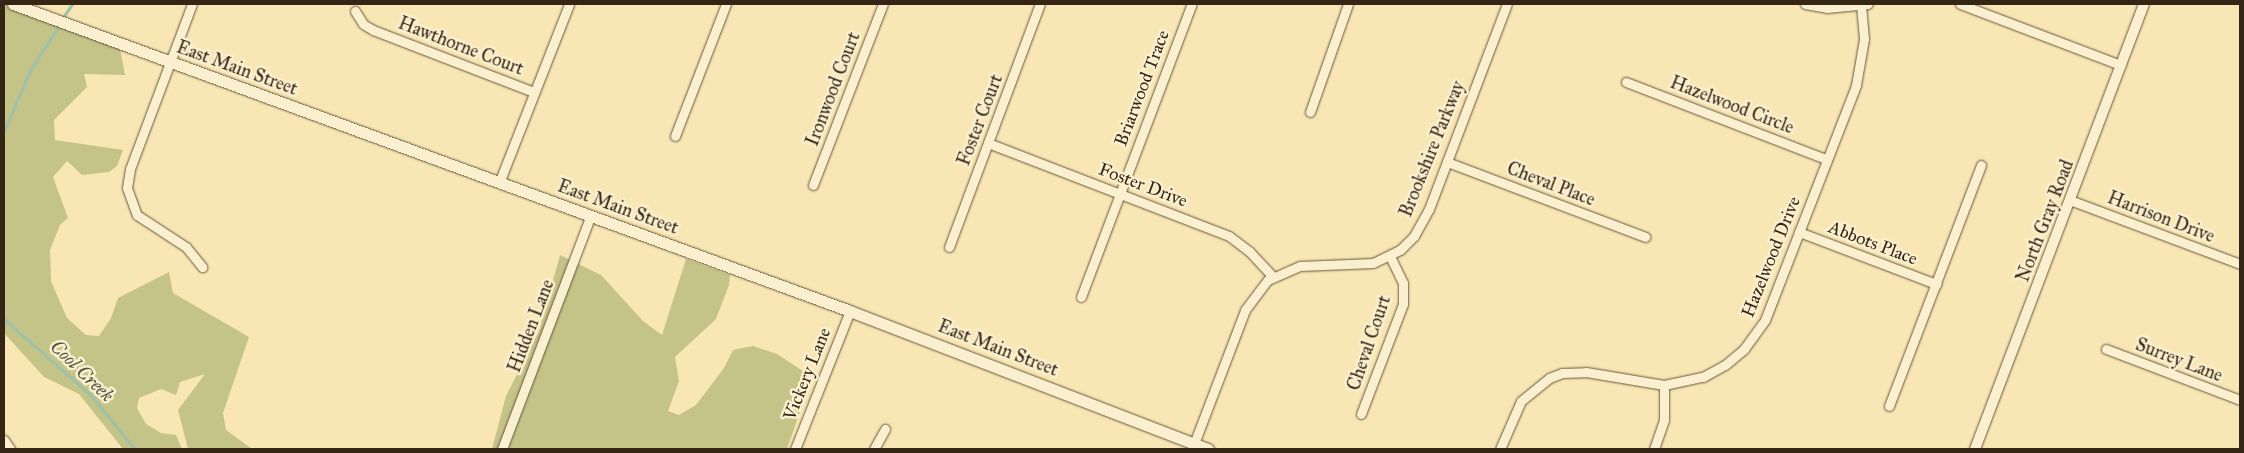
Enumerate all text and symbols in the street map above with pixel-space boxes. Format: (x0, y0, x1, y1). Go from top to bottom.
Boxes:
street label: Hawthorne Court (395, 12, 527, 80)
street label: Briarwood Trace (1110, 27, 1174, 149)
street label: Ironwood Court (801, 29, 865, 149)
street label: East Main Street (174, 36, 300, 100)
street label: Foster Court (953, 71, 1007, 169)
street label: Hazelwood Circle (1667, 72, 1797, 138)
street label: Brookshire Parkway (1395, 78, 1469, 220)
street label: Cheval Place (1504, 157, 1598, 211)
street label: North Gray Road (2012, 157, 2078, 285)
street label: Foster Drive (1096, 158, 1190, 212)
street label: East Main Street (555, 175, 681, 239)
street label: Harrison Drive (2105, 187, 2217, 247)
street label: Hazelwood Drive (1737, 193, 1805, 321)
street label: Abbots Place (1825, 216, 1921, 270)
street label: Hidden Lane (503, 276, 559, 376)
street label: Cheval Court (1343, 293, 1395, 393)
street label: East Main Street (935, 315, 1061, 381)
street label: Vickery Lane (779, 325, 835, 423)
street label: Surrey Lane (2133, 334, 2225, 386)
water label: Cool Creek (46, 335, 118, 407)

